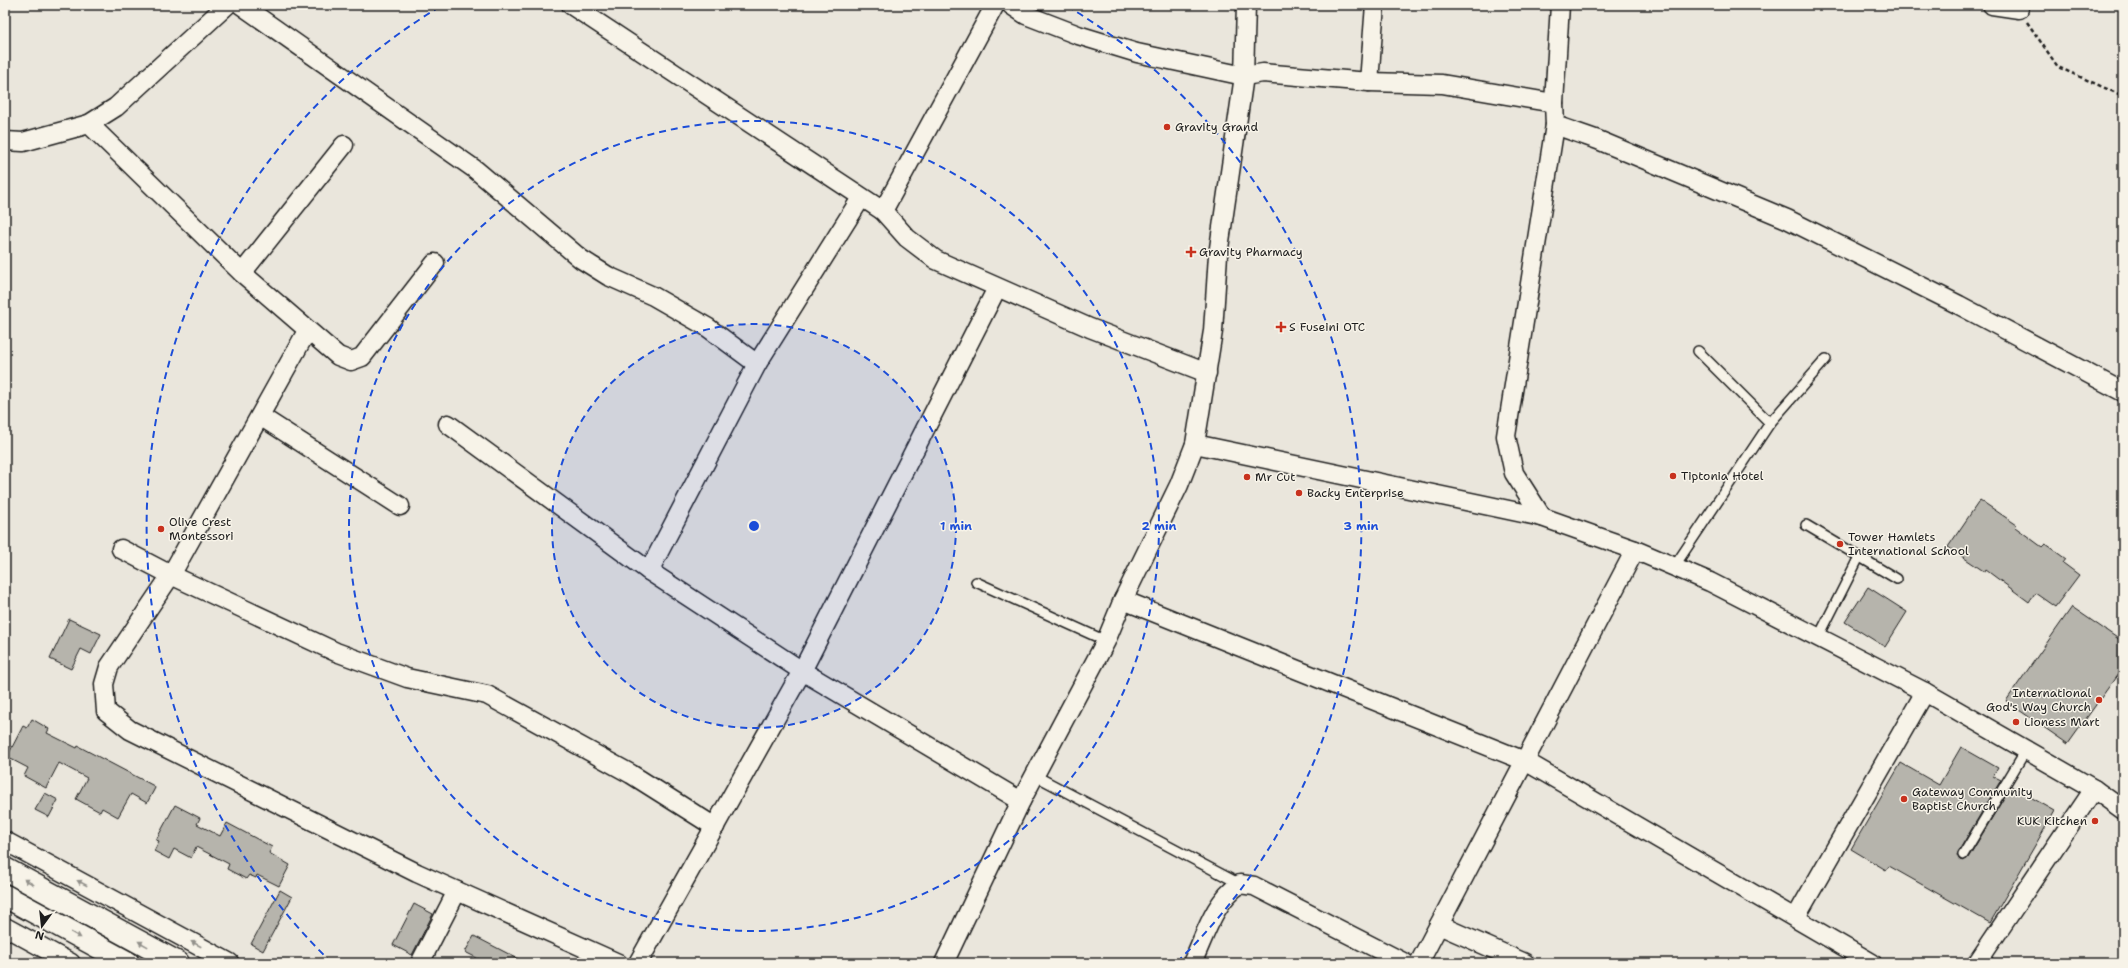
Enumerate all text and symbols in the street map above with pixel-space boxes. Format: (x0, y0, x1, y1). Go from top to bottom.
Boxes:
place label: Gravity Grand (1175, 119, 1258, 135)
marker: Gravity Grand (1162, 122, 1172, 132)
place label: Gravity Pharmacy (1199, 244, 1303, 260)
marker: Gravity Pharmacy (1186, 247, 1196, 257)
place label: S Fuseini OTC (1289, 319, 1365, 335)
marker: S Fuseini OTC (1276, 322, 1286, 332)
place label: Tiptonia Hotel (1681, 468, 1764, 484)
place label: Mr Cut (1255, 469, 1295, 485)
marker: Tiptonia Hotel (1668, 471, 1678, 481)
marker: Mr Cut (1242, 472, 1252, 482)
place label: Backy Enterprise (1307, 485, 1404, 501)
marker: Backy Enterprise (1294, 488, 1304, 498)
place label: Olive Crest Montessori (169, 514, 234, 544)
text: 1 min (940, 518, 972, 534)
text: 2 min (1142, 518, 1177, 534)
text: 3 min (1344, 518, 1379, 534)
centre of rings (747, 519, 761, 533)
marker: Olive Crest Montessori (156, 524, 166, 534)
place label: Tower Hamlets International School (1848, 529, 1969, 559)
marker: Tower Hamlets International School (1835, 539, 1845, 549)
place label: International God's Way Church (1986, 685, 2091, 715)
marker: International God's Way Church (2094, 695, 2104, 705)
place label: Lioness Mart (2024, 714, 2100, 730)
marker: Lioness Mart (2011, 717, 2021, 727)
place label: Gateway Community Baptist Church (1912, 784, 2033, 814)
marker: Gateway Community Baptist Church (1899, 794, 1909, 804)
place label: KUK Kitchen (2017, 813, 2087, 829)
marker: KUK Kitchen (2090, 816, 2100, 826)
one-way arrow (23, 879, 35, 885)
one-way arrow (76, 879, 87, 886)
north arrow (22, 906, 62, 946)
text: N (33, 927, 46, 944)
one-way arrow (70, 931, 82, 938)
one-way arrow (138, 941, 149, 948)
one-way arrow (190, 941, 202, 948)

